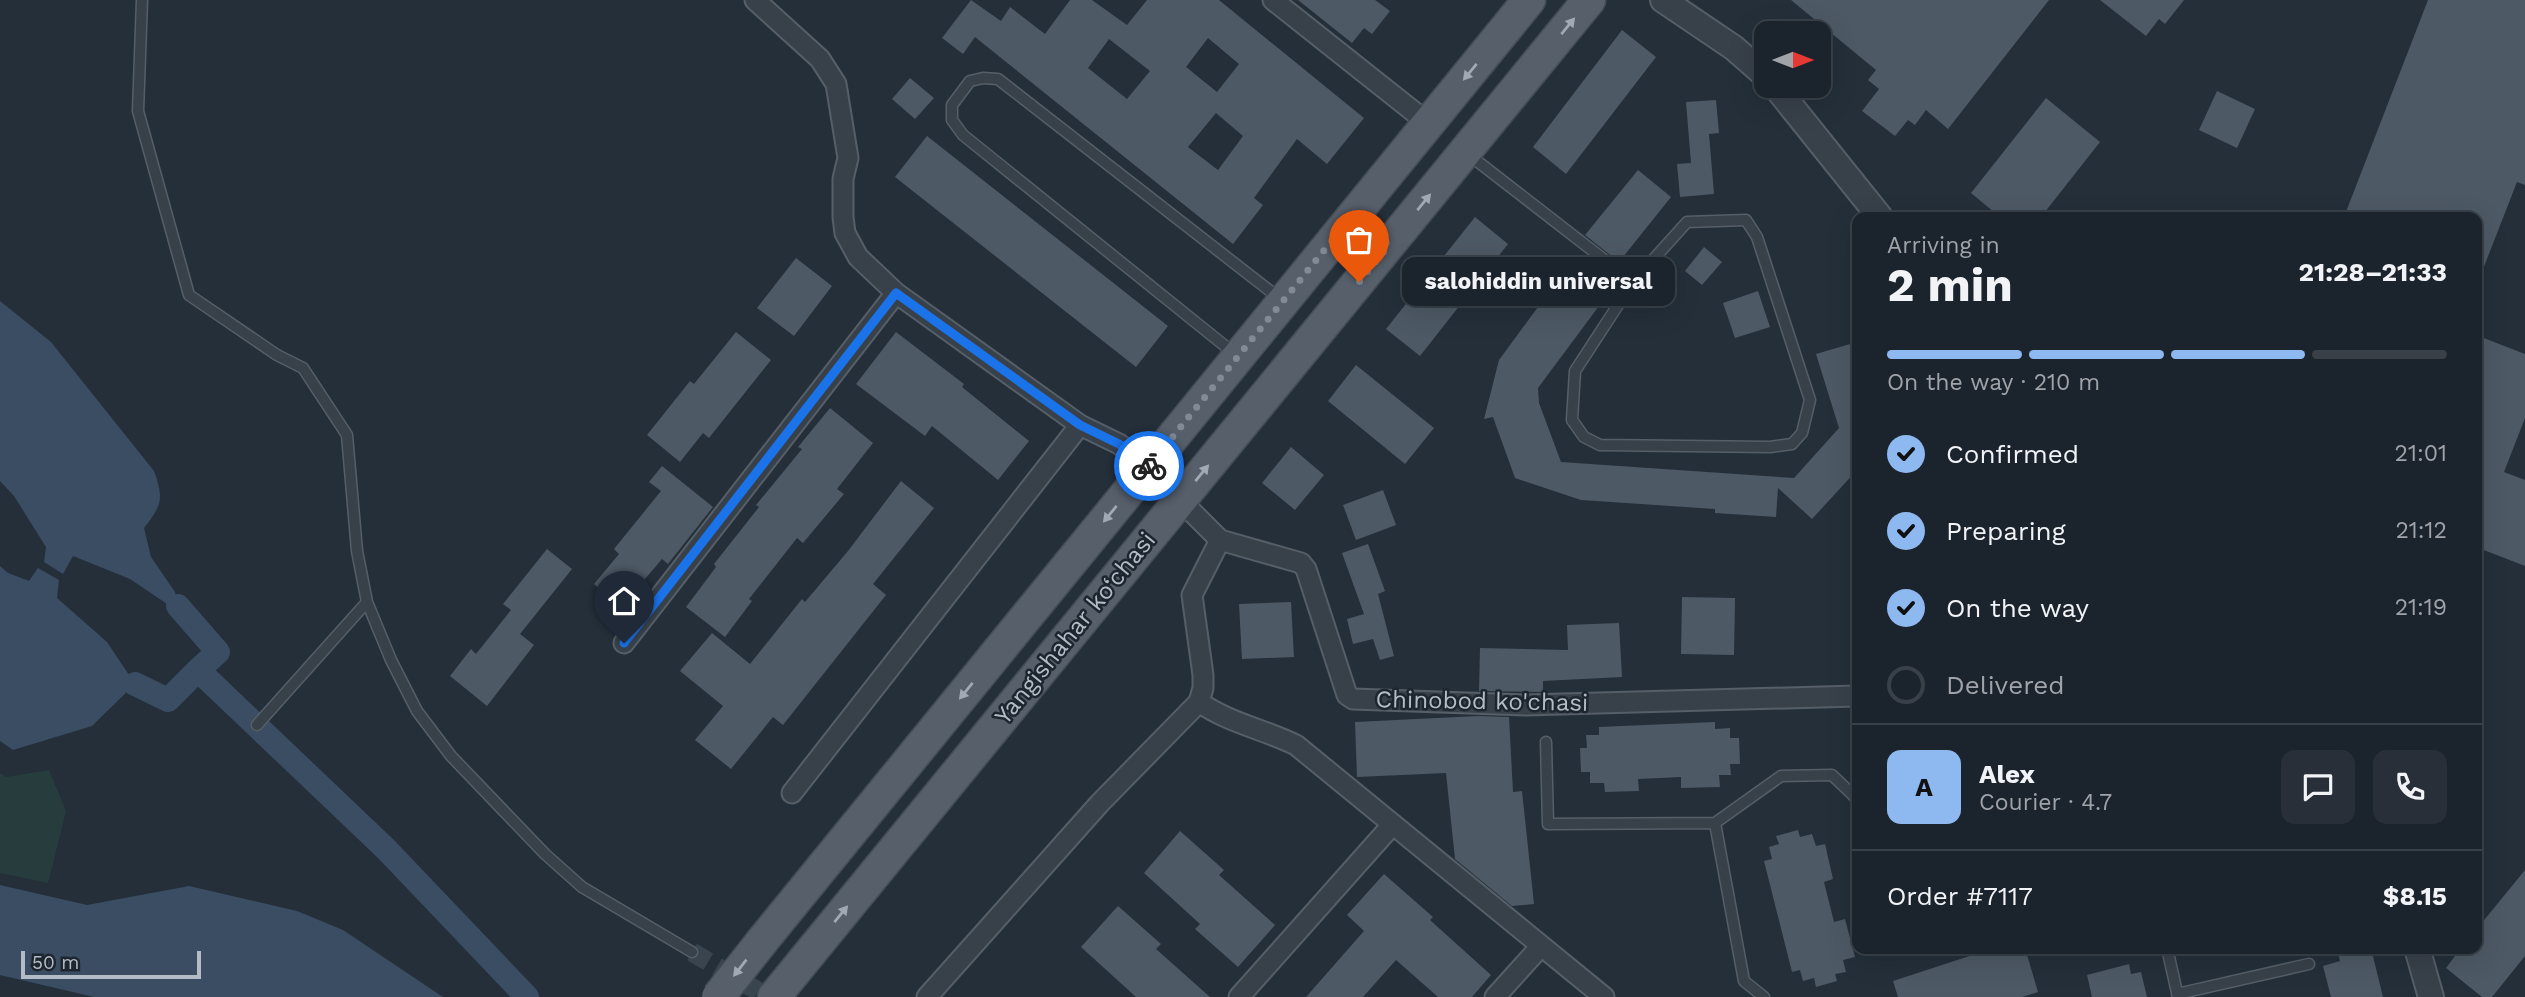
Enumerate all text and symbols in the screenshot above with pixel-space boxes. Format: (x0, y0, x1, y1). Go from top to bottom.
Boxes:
one-way arrow (1560, 17, 1575, 35)
north arrow (1754, 21, 1830, 98)
map controls (1754, 21, 1831, 98)
one-way arrow (1463, 63, 1478, 80)
one-way arrow (1416, 194, 1431, 212)
pin (1329, 210, 1389, 282)
icon: bag (1340, 221, 1378, 259)
text: Arriving in (1887, 232, 2000, 259)
text: 21:28–21:33 (2298, 257, 2447, 287)
callout: salohiddin universal (1401, 258, 1674, 306)
text: 2 min (1887, 258, 2013, 312)
text: salohiddin universal (1424, 268, 1653, 295)
text: On the way · 210 m (1887, 369, 2100, 396)
courier (1114, 431, 1184, 501)
icon: check (1887, 435, 1925, 473)
text: Confirmed (1946, 439, 2079, 469)
text: 21:01 (2395, 440, 2447, 467)
icon: bike (1130, 447, 1168, 485)
one-way arrow (1194, 464, 1209, 481)
one-way arrow (1102, 505, 1117, 523)
icon: check (1887, 512, 1925, 550)
text: Preparing (1946, 516, 2066, 546)
text: 21:12 (2395, 517, 2447, 544)
street label: Yangishahar ko‘chasi (989, 526, 1161, 730)
pin (594, 571, 654, 643)
icon: home (605, 582, 643, 620)
icon: check (1887, 589, 1925, 627)
text: On the way (1946, 593, 2089, 623)
text: 21:19 (2395, 594, 2447, 621)
text: Delivered (1946, 670, 2065, 700)
one-way arrow (959, 682, 974, 699)
street label: Chinobod ko'chasi (1375, 685, 1589, 717)
button: chat (2281, 750, 2355, 824)
button: phone (2373, 750, 2447, 824)
text: Alex (1979, 759, 2035, 789)
text: A (1915, 772, 1933, 802)
text: Courier · 4.7 (1979, 789, 2112, 816)
text: Order #7117 (1887, 881, 2033, 911)
text: $8.15 (2383, 881, 2447, 911)
one-way arrow (833, 906, 848, 923)
scale bar (21, 948, 201, 980)
text: 50 m (32, 951, 79, 974)
one-way arrow (733, 959, 748, 977)

